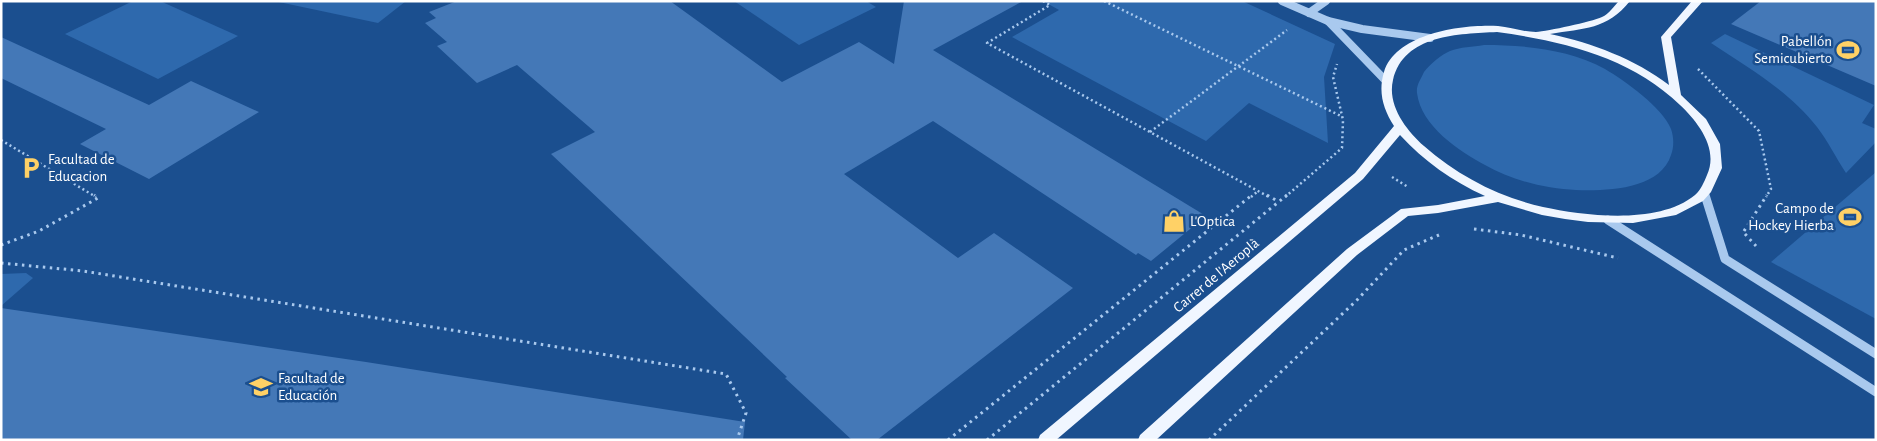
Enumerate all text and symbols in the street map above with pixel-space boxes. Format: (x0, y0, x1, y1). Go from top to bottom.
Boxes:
place label: Pabellón Semicubierto (1754, 34, 1832, 66)
sports icon: Pabellón Semicubierto (1835, 37, 1861, 63)
place label: Facultad de Educacion (48, 152, 115, 184)
parking icon: Facultad de Educacion (18, 155, 44, 181)
place label: Campo de Hockey Hierba (1748, 201, 1834, 233)
sports icon: Campo de Hockey Hierba (1837, 204, 1863, 230)
shop icon: L'Optica (1161, 208, 1187, 234)
place label: L'Optica (1190, 214, 1235, 229)
street label: Carrer de l'Aeroplà (1171, 235, 1262, 315)
place label: Facultad de Educación (278, 371, 345, 403)
school or university icon: Facultad de Educación (248, 374, 274, 400)

